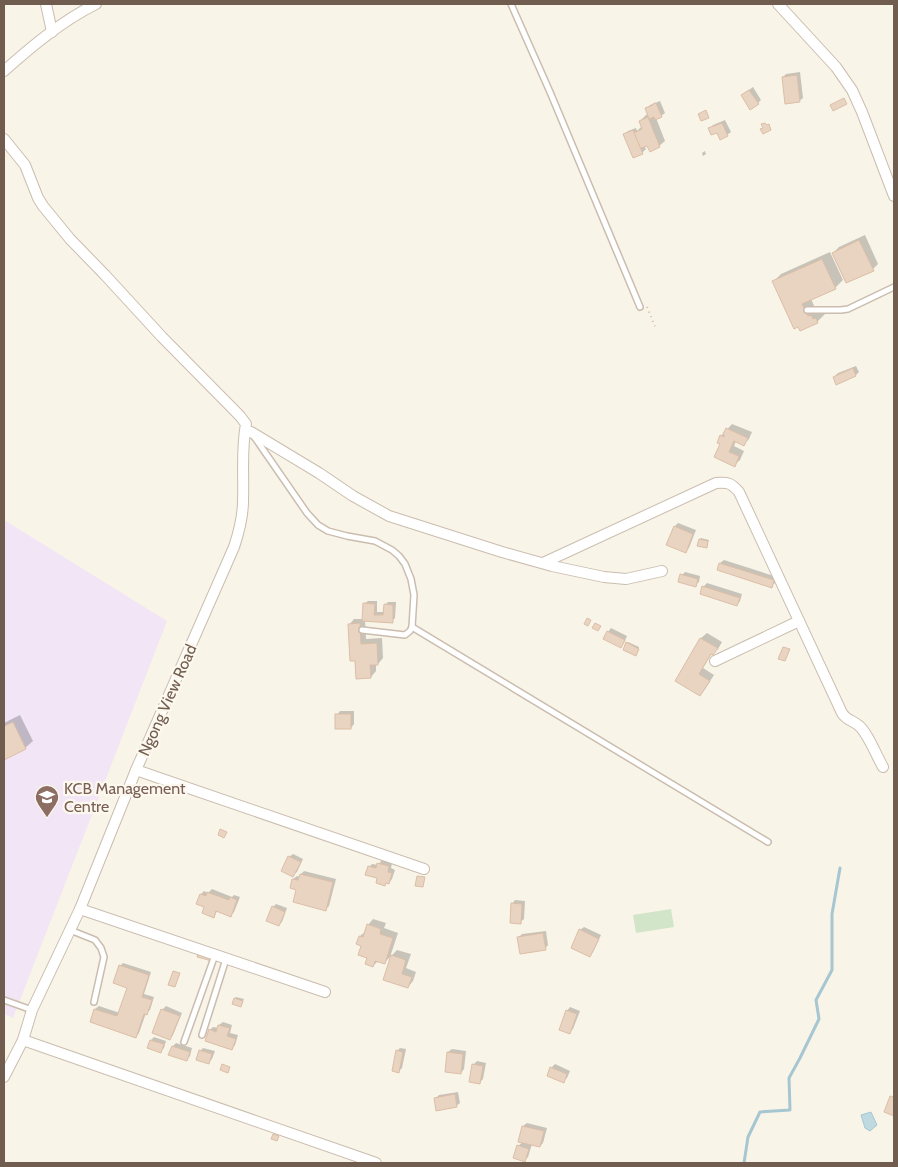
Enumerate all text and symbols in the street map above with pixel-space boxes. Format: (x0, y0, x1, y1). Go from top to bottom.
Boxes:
street label: Ngong View Road (134, 641, 201, 759)
place label: KCB Management Centre (64, 779, 186, 816)
school or university icon: KCB Management Centre (34, 784, 60, 818)

